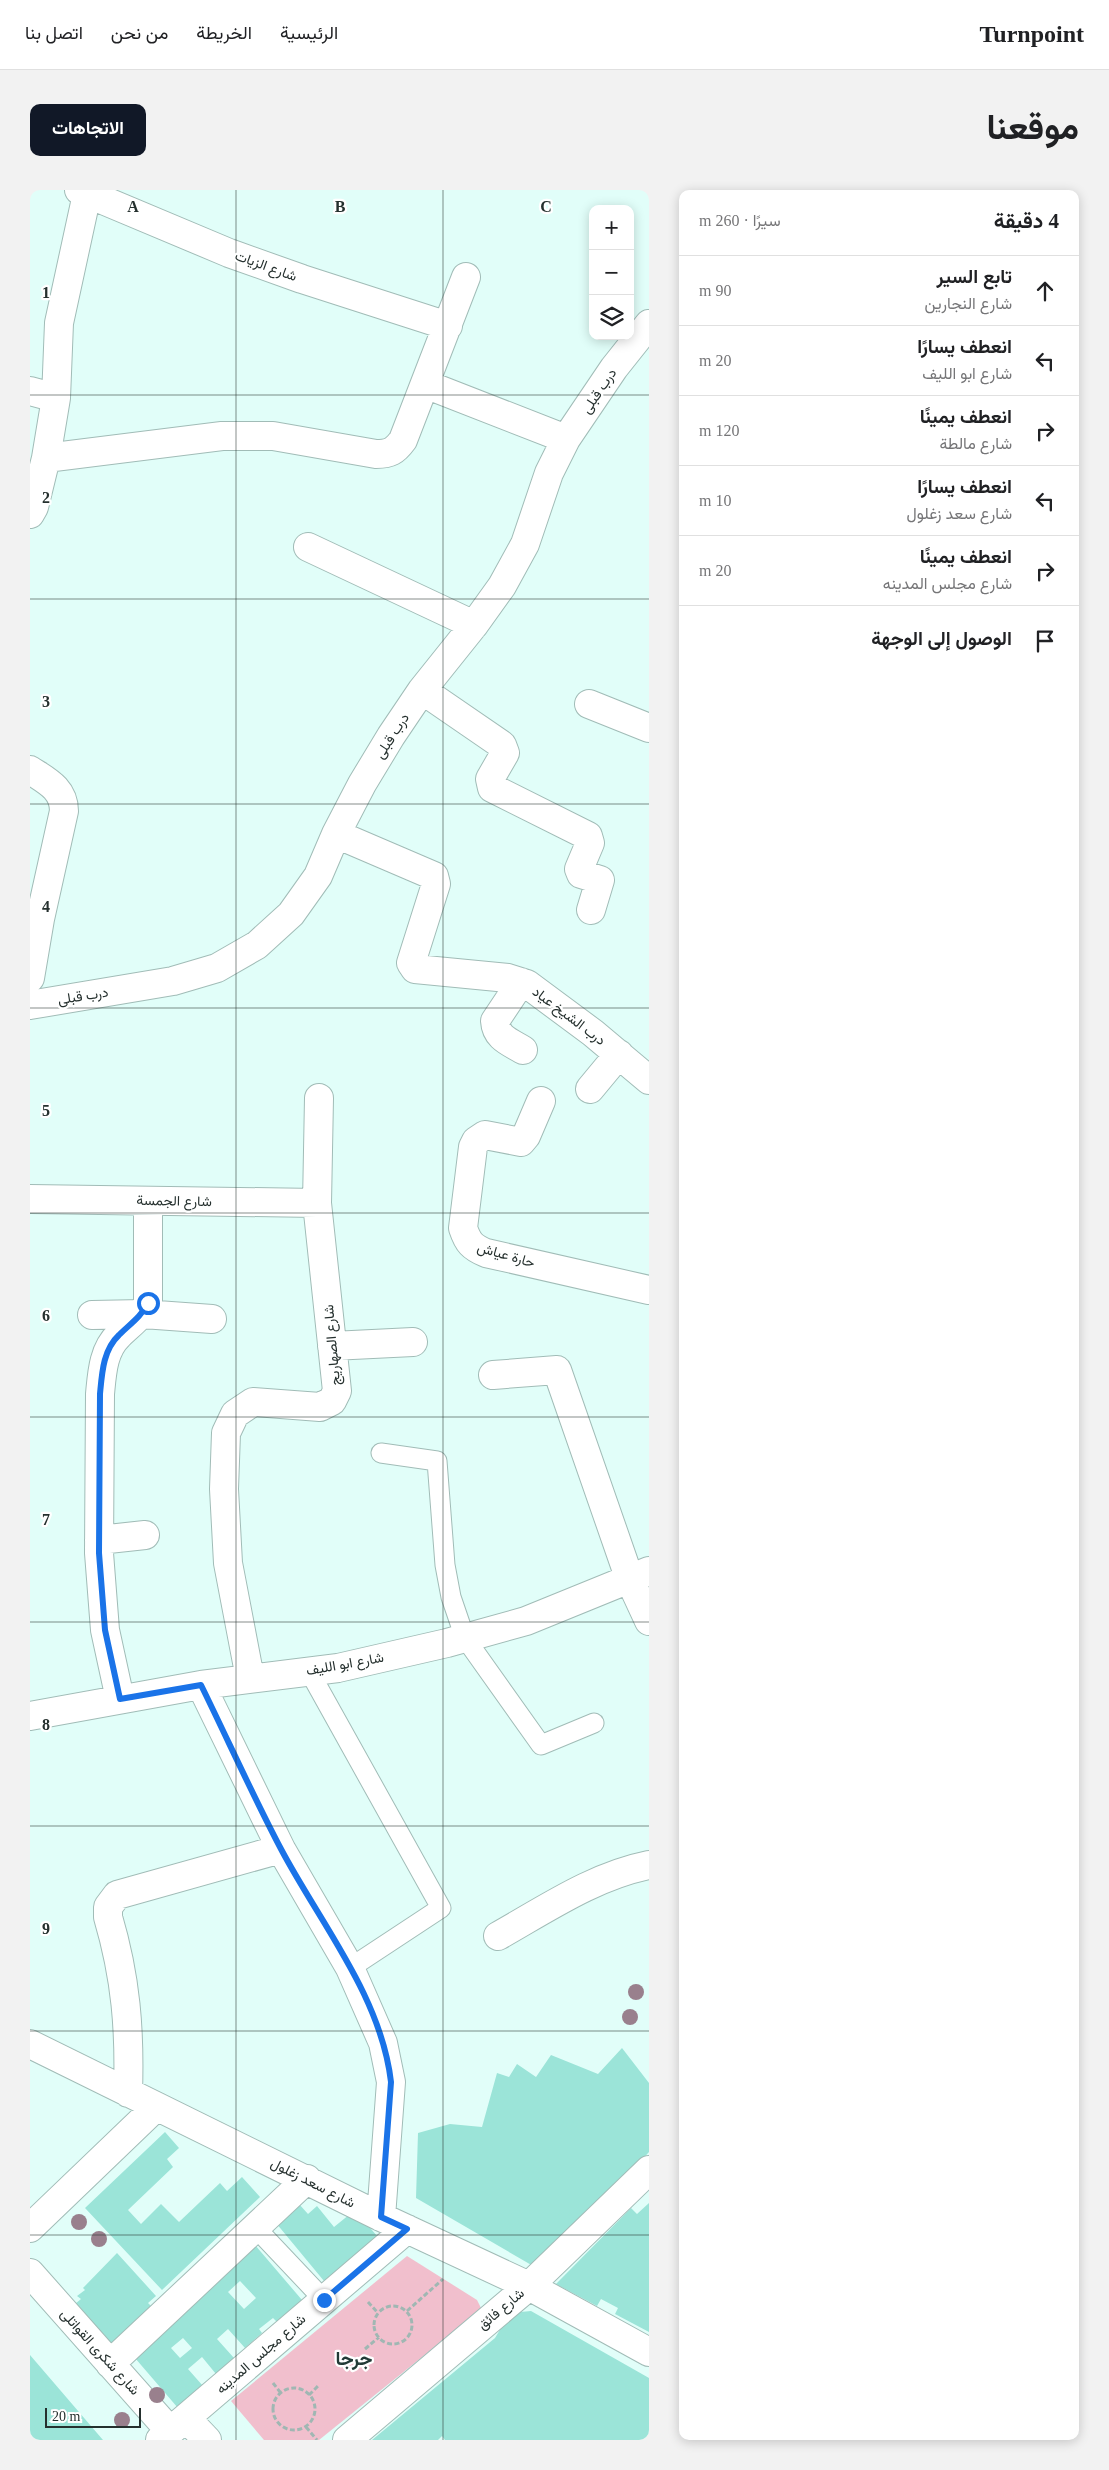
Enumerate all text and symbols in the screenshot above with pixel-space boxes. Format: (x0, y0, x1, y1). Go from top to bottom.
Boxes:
text: Turnpoint (979, 21, 1084, 47)
text: اتصل بنا (25, 23, 83, 43)
text: من نحن (111, 23, 168, 43)
text: الخريطة (196, 23, 252, 43)
text: الرئيسية (280, 23, 338, 43)
button: الاتجاهات (30, 104, 146, 156)
text: موقعنا (986, 108, 1079, 147)
text: A (127, 198, 139, 215)
text: B (335, 198, 346, 215)
text: C (540, 198, 552, 215)
map controls (589, 205, 634, 340)
button: + (589, 205, 634, 250)
text: 4 دقيقة (994, 209, 1059, 233)
text: سيرًا · 260 m (699, 212, 781, 229)
street label: شارع الزيات (232, 248, 299, 287)
button: − (589, 250, 634, 295)
text: تابع السير (936, 266, 1012, 287)
icon: ahead (1031, 277, 1059, 305)
text: 90 m (699, 282, 731, 299)
text: 1 (42, 284, 50, 301)
button: layers (589, 295, 634, 340)
text: شارع النجارين (924, 295, 1012, 312)
text: انعطف يسارًا (917, 336, 1012, 357)
icon: left (1031, 347, 1059, 375)
text: 20 m (699, 352, 731, 369)
street label: درب قبلى (579, 365, 620, 417)
text: شارع ابو الليف (922, 365, 1012, 382)
text: انعطف يمينًا (920, 406, 1012, 427)
icon: right (1031, 417, 1059, 445)
text: 120 m (699, 422, 739, 439)
text: شارع مالطة (939, 435, 1012, 452)
text: انعطف يسارًا (917, 476, 1012, 497)
icon: left (1031, 487, 1059, 515)
text: 2 (42, 489, 50, 506)
text: 10 m (699, 492, 731, 509)
text: شارع سعد زغلول (907, 505, 1012, 522)
text: انعطف يمينًا (920, 546, 1012, 567)
icon: right (1031, 557, 1059, 585)
text: 20 m (699, 562, 731, 579)
text: شارع مجلس المدينه (883, 575, 1012, 592)
icon: arrive (1031, 627, 1059, 655)
text: الوصول إلى الوجهة (871, 628, 1012, 649)
text: 3 (42, 693, 50, 710)
street label: درب قبلى (372, 710, 413, 762)
text: 4 (42, 898, 50, 915)
street label: درب الشيخ عياد (528, 984, 608, 1051)
street label: درب قبلى (57, 985, 110, 1008)
text: 5 (42, 1102, 50, 1119)
street label: شارع الجمسة (136, 1193, 212, 1212)
street label: حارة عياش (475, 1240, 537, 1271)
route start (137, 1292, 160, 1315)
street label: شارع الصهاريج (321, 1304, 346, 1386)
text: 6 (42, 1307, 50, 1324)
text: 7 (42, 1511, 50, 1528)
street label: شارع ابو الليف (305, 1650, 386, 1681)
text: 8 (42, 1716, 50, 1733)
text: 9 (42, 1920, 50, 1937)
street label: شارع سعد زغلول (267, 2155, 358, 2213)
street label: شارع فائق (475, 2285, 529, 2335)
route end (313, 2289, 336, 2312)
street label: شارع شكرى القواتلى (55, 2306, 143, 2400)
street label: شارع مجلس المدينه (213, 2311, 311, 2399)
district label: جرجا (335, 2348, 373, 2371)
scale bar (45, 2405, 141, 2428)
text: 20 m (52, 2409, 80, 2424)

